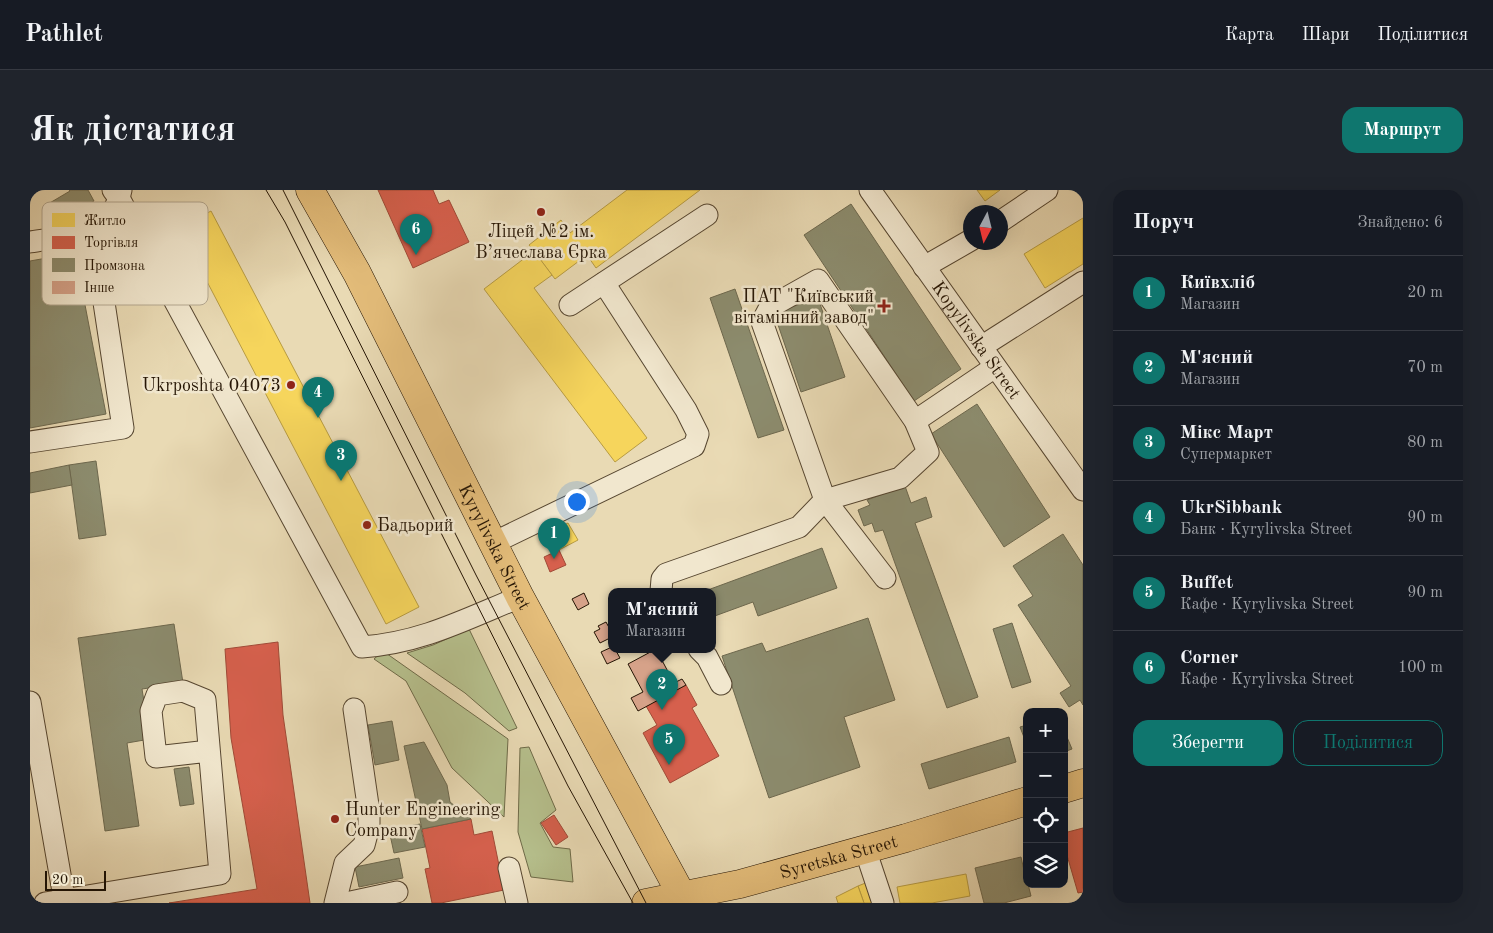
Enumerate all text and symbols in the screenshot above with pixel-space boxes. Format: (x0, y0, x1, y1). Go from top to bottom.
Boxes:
text: Pathlet (25, 23, 103, 47)
text: Карта (1225, 26, 1274, 44)
text: Шари (1302, 26, 1350, 44)
text: Поділитися (1378, 26, 1468, 44)
button: Маршрут (1342, 107, 1463, 153)
text: Як дістатися (30, 113, 235, 148)
legend (42, 202, 208, 305)
north arrow (963, 205, 1008, 250)
marker: Ліцей №2 ім. В’ячеслава Єрка (535, 206, 547, 218)
text: Поруч (1133, 212, 1194, 233)
text: Житло (84, 214, 126, 228)
pin: 6 (400, 214, 432, 255)
text: Знайдено: 6 (1358, 215, 1443, 231)
place label: Ліцей №2 ім. В’ячеслава Єрка (475, 223, 607, 262)
text: Торгівля (84, 236, 138, 250)
text: Промзона (84, 259, 145, 273)
text: Київхліб (1180, 274, 1255, 293)
street label: Kopylivska Street (928, 278, 1023, 403)
text: Інше (84, 281, 114, 295)
text: 1 (1144, 285, 1154, 301)
text: 20 m (1407, 285, 1443, 301)
place label: ПАТ "Київський вітамінний завод" (734, 288, 874, 327)
text: Магазин (1180, 297, 1240, 313)
marker: ПАТ "Київський вітамінний завод" (878, 300, 890, 312)
text: М'ясний (1180, 349, 1253, 368)
text: 2 (1144, 360, 1154, 376)
text: 70 m (1407, 360, 1443, 376)
text: Магазин (1180, 372, 1240, 388)
place label: Ukrposhta 04073 (142, 377, 281, 395)
pin: 4 (302, 377, 334, 418)
marker: Ukrposhta 04073 (285, 379, 297, 391)
text: Мікс Март (1180, 424, 1273, 443)
text: 3 (1144, 435, 1154, 451)
text: 80 m (1407, 435, 1443, 451)
pin: 3 (325, 440, 357, 481)
text: Супермаркет (1180, 447, 1272, 463)
street label: Kyrylivska Street (455, 482, 533, 613)
your location (564, 489, 590, 515)
text: UkrSibbank (1180, 499, 1282, 518)
text: 4 (1144, 510, 1154, 526)
text: 90 m (1407, 510, 1443, 526)
place label: Бадьорий (377, 517, 453, 535)
pin: 1 (538, 518, 570, 559)
marker: Бадьорий (361, 519, 373, 531)
text: Банк · Kyrylivska Street (1180, 522, 1352, 538)
text: Buffet (1180, 574, 1233, 593)
text: 5 (1144, 585, 1154, 601)
text: 90 m (1407, 585, 1443, 601)
popup (608, 588, 716, 653)
text: Кафе · Kyrylivska Street (1180, 597, 1354, 613)
text: М'ясний (626, 601, 699, 620)
text: Магазин (626, 624, 686, 640)
text: Corner (1180, 649, 1238, 668)
text: 6 (1144, 660, 1154, 676)
text: 100 m (1398, 660, 1443, 676)
pin: 2 (646, 669, 678, 710)
text: Кафе · Kyrylivska Street (1180, 672, 1354, 688)
map controls (1023, 708, 1068, 888)
button: + (1023, 708, 1068, 753)
button: Зберегти (1133, 720, 1283, 766)
button: Поділитися (1293, 720, 1443, 766)
pin: 5 (653, 724, 685, 765)
button: − (1023, 753, 1068, 798)
button: locate (1023, 798, 1068, 843)
place label: Hunter Engineering Company (345, 801, 500, 840)
marker: Hunter Engineering Company (329, 813, 341, 825)
street label: Syretska Street (778, 833, 900, 883)
button: layers (1023, 843, 1068, 888)
scale bar (45, 868, 106, 891)
text: 20 m (52, 873, 83, 887)

